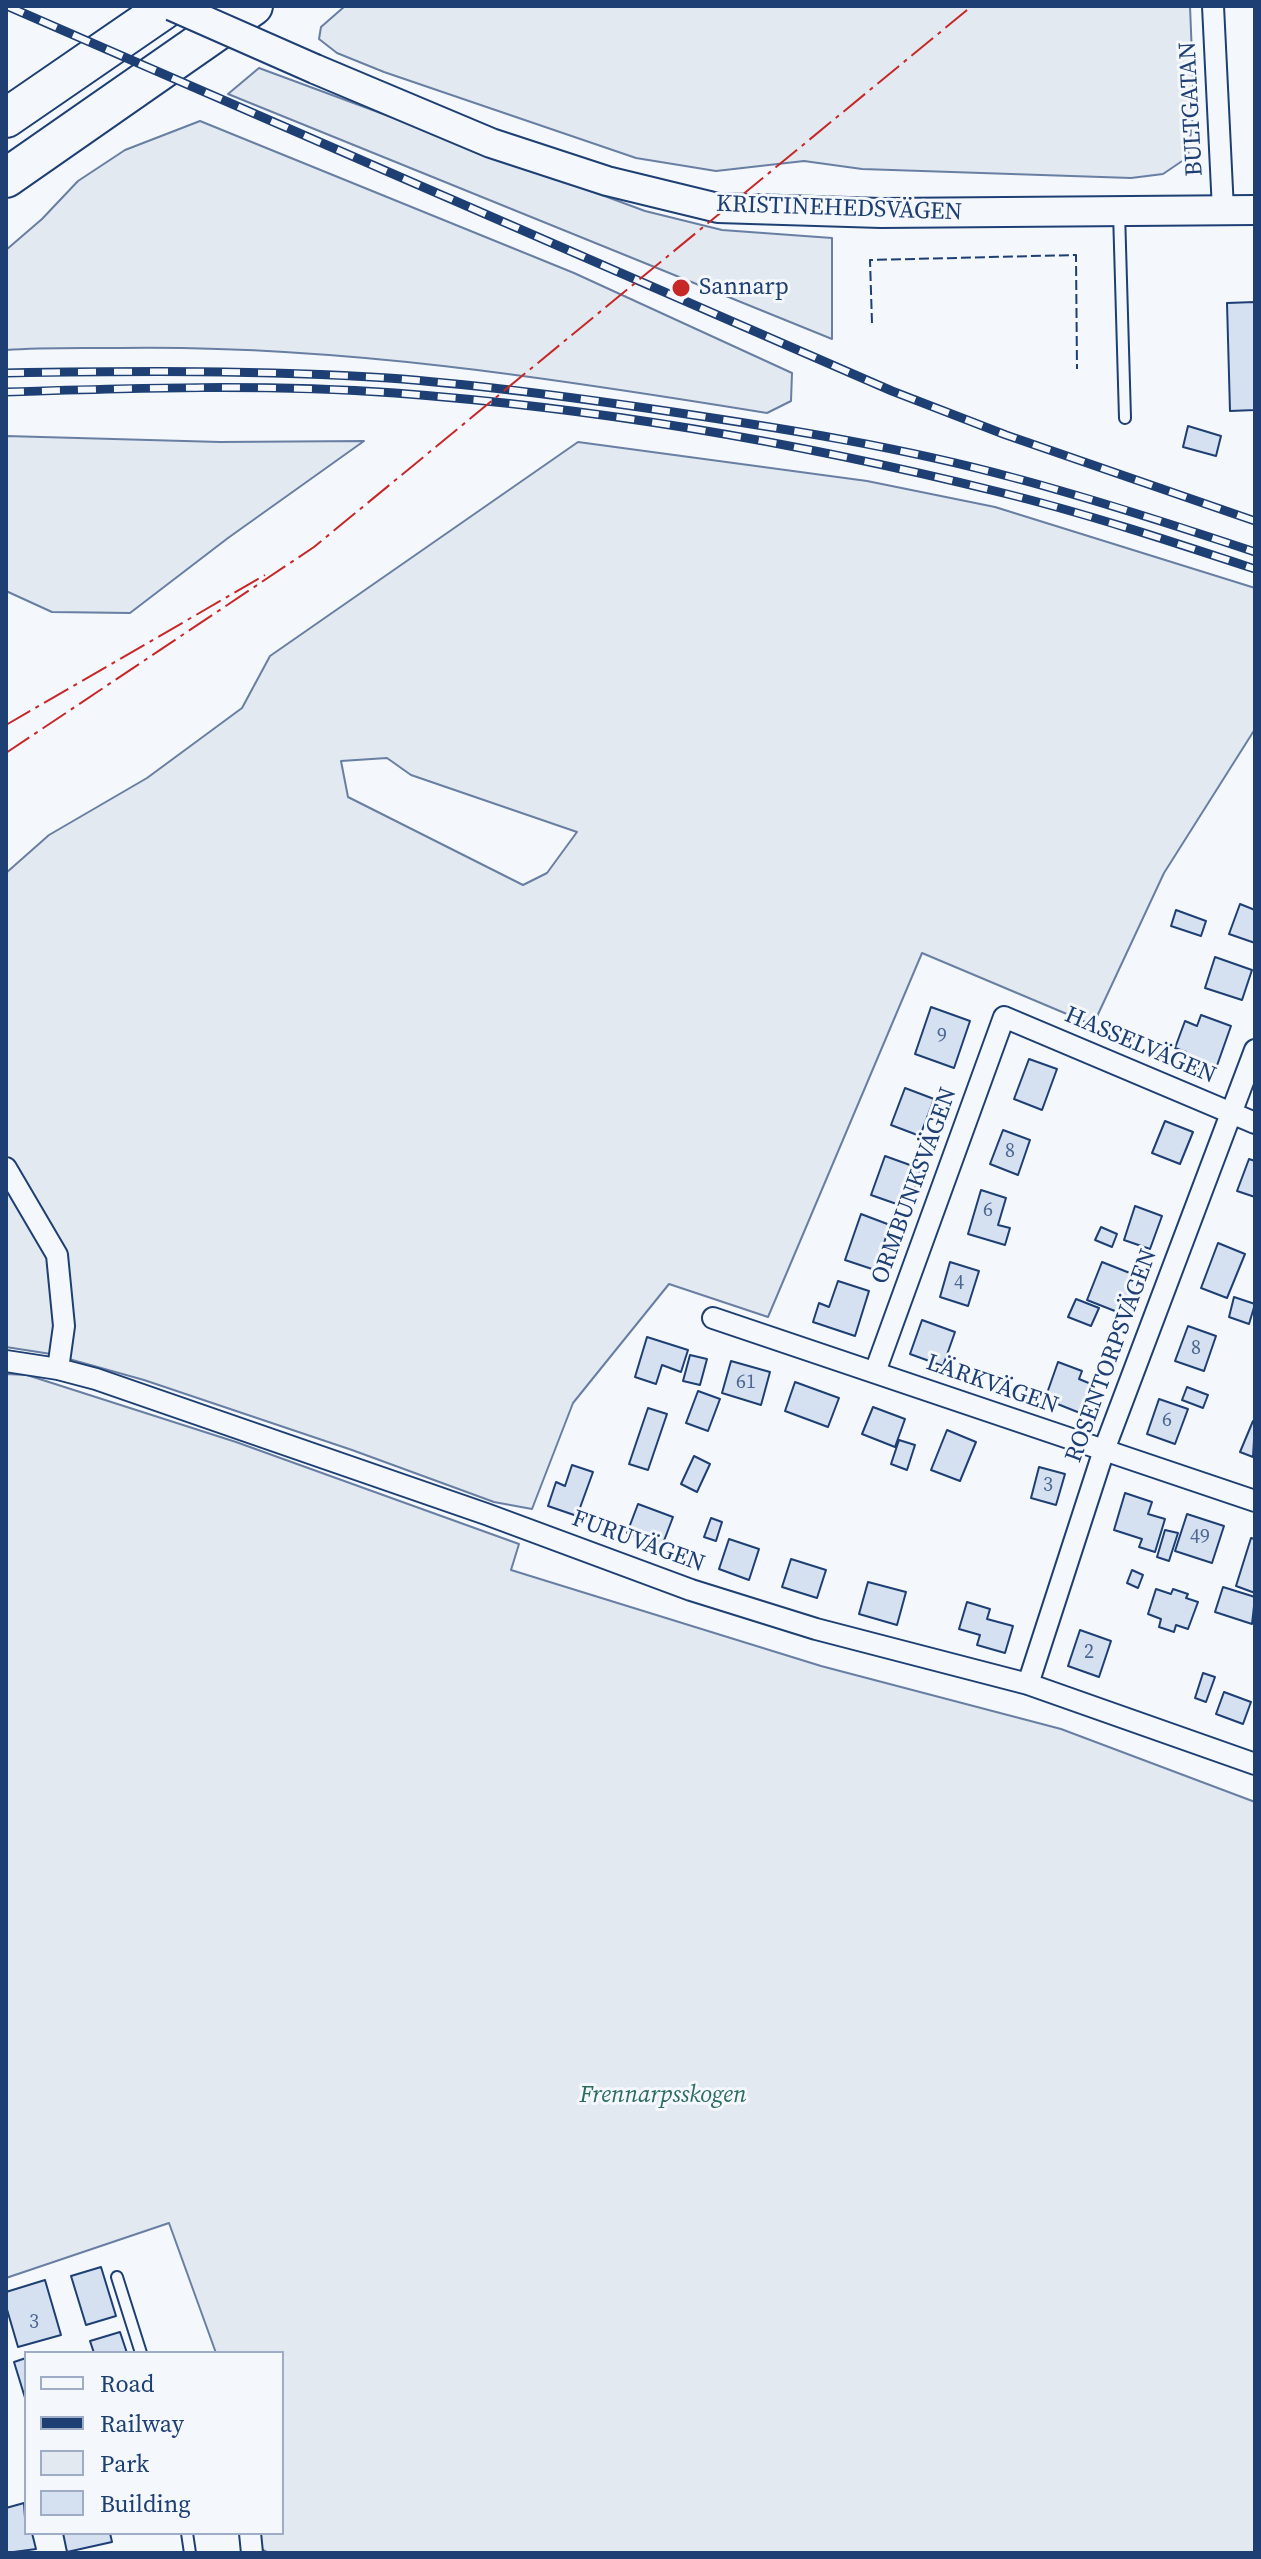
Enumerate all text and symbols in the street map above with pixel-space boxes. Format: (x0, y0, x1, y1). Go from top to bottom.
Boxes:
street label: BULTGATAN (1174, 41, 1210, 177)
street label: KRISTINEHEDSVÄGEN (715, 190, 963, 228)
place label: Sannarp (699, 274, 789, 302)
marker: Sannarp (670, 277, 692, 299)
street label: HASSELVÄGEN (1060, 1001, 1220, 1091)
house number: 9 (937, 1025, 947, 1049)
street label: ORMBUNKSVÄGEN (866, 1084, 964, 1288)
house number: 8 (1005, 1140, 1015, 1164)
house number: 6 (983, 1199, 993, 1223)
street label: ROSENTORPSVÄGEN (1060, 1245, 1164, 1467)
house number: 4 (954, 1272, 964, 1296)
house number: 8 (1191, 1337, 1201, 1361)
street label: LÄRKVÄGEN (922, 1349, 1062, 1421)
house number: 61 (736, 1371, 756, 1395)
house number: 6 (1162, 1409, 1172, 1433)
house number: 3 (1043, 1474, 1053, 1498)
street label: FURUVÄGEN (568, 1505, 708, 1579)
house number: 49 (1190, 1526, 1210, 1550)
house number: 2 (1084, 1641, 1094, 1665)
park label: Frennarpsskogen (579, 2082, 747, 2110)
house number: 3 (29, 2311, 39, 2335)
legend (24, 2351, 284, 2535)
text: Road (100, 2367, 154, 2400)
text: Railway (100, 2407, 184, 2440)
text: Park (100, 2447, 149, 2480)
text: Building (100, 2487, 191, 2520)

